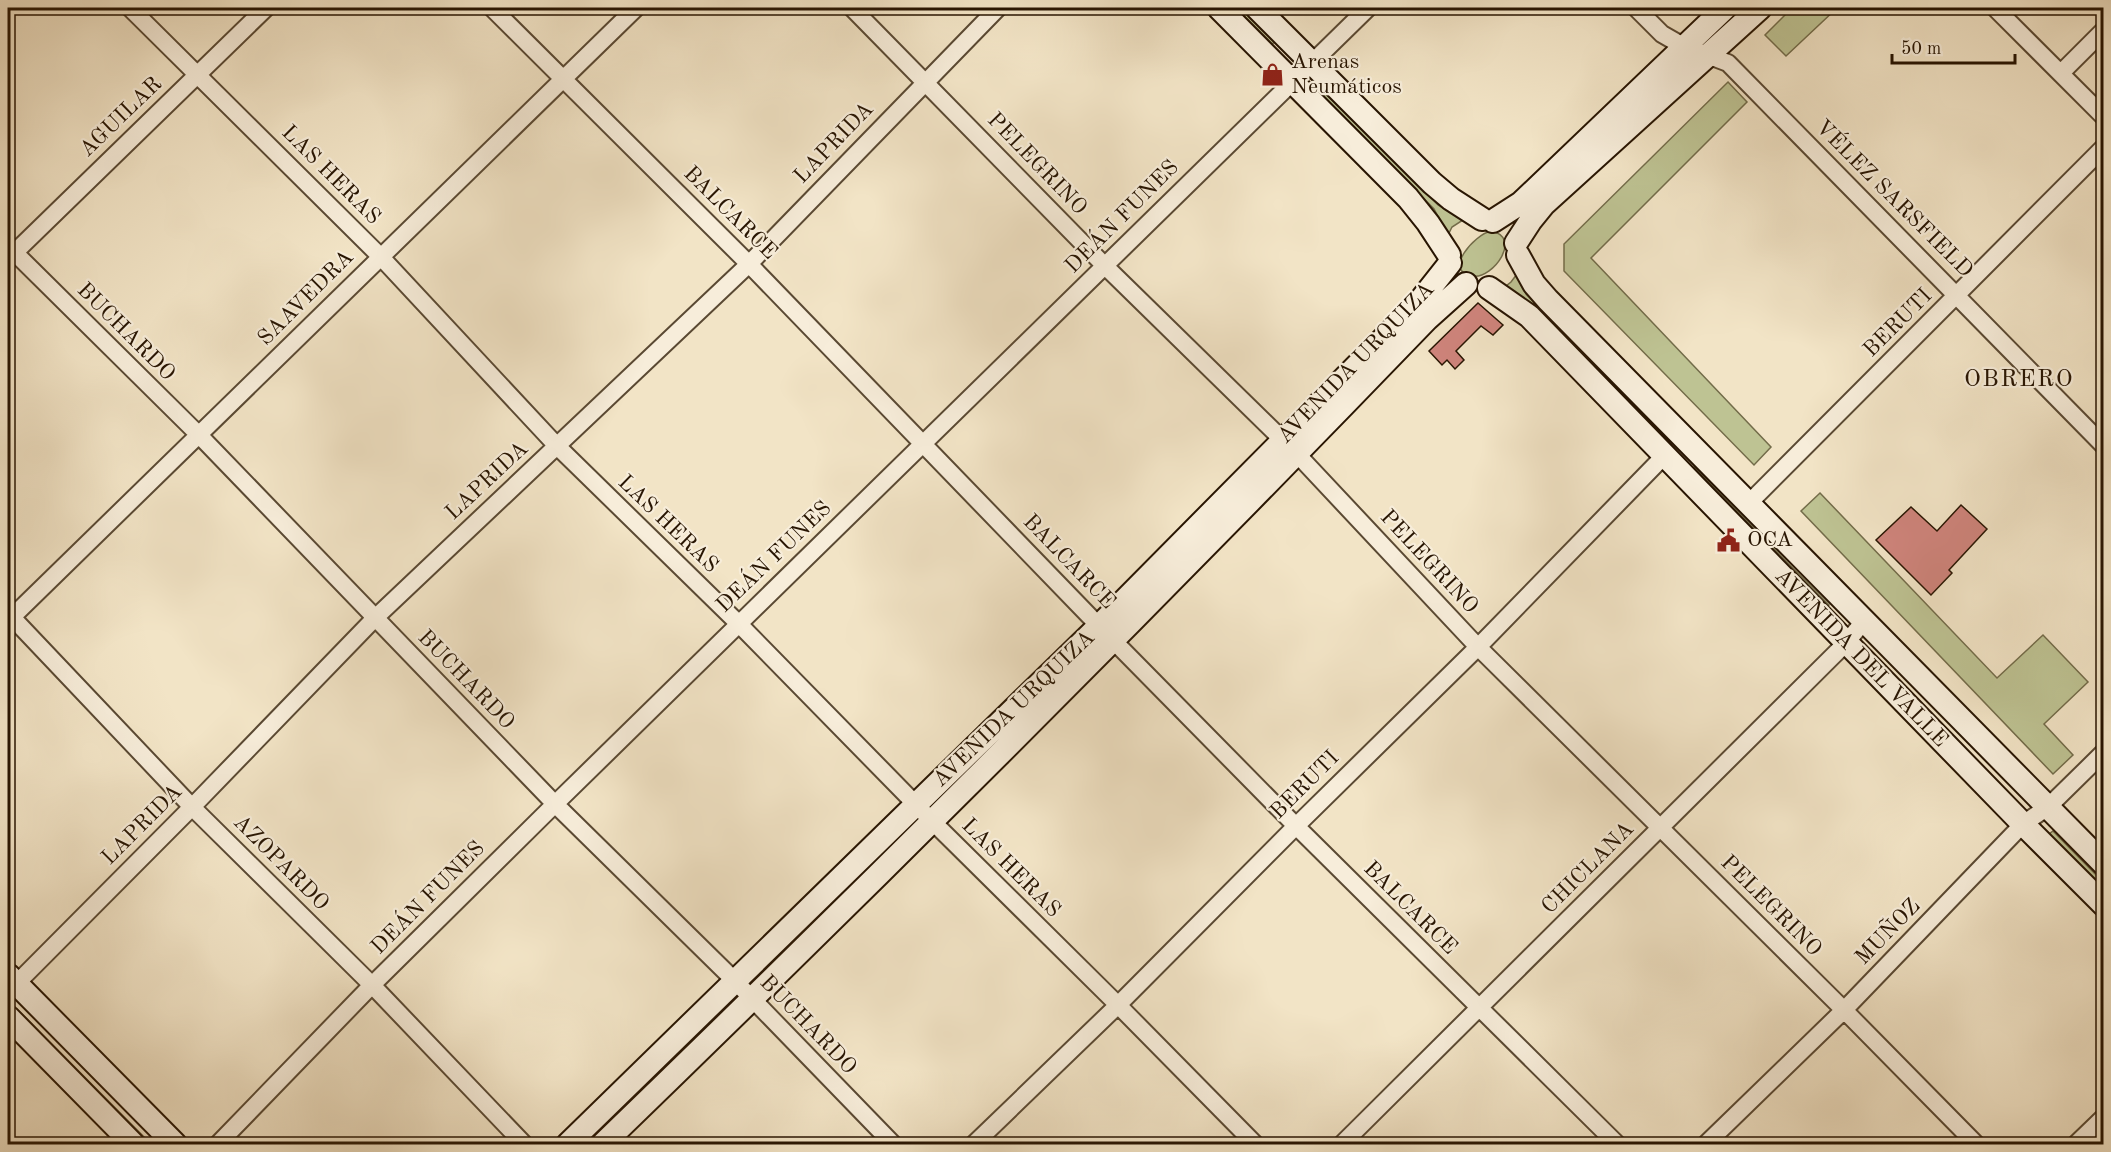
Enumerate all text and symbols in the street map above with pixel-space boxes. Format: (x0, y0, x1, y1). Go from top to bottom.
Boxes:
scale bar (1892, 27, 2015, 65)
text: 50 m (1901, 40, 1941, 58)
place label: Arenas Neumáticos (1291, 51, 1402, 98)
shop icon: Arenas Neumáticos (1260, 62, 1286, 88)
street label: AGUILAR (76, 73, 166, 161)
street label: LAPRIDA (790, 98, 878, 188)
street label: PELEGRINO (983, 109, 1091, 219)
street label: VÉLEZ SARSFIELD (1811, 114, 1979, 282)
street label: LAS HERAS (277, 121, 385, 229)
street label: DEÁN FUNES (1059, 154, 1183, 278)
street label: BALCARCE (679, 162, 781, 264)
street label: SAAVEDRA (254, 246, 358, 350)
street label: AVENIDA URQUIZA (1273, 278, 1439, 448)
street label: BUCHARDO (73, 279, 179, 385)
street label: BERUTI (1860, 285, 1936, 361)
district label: OBRERO (1964, 368, 2074, 392)
street label: LAPRIDA (442, 438, 532, 524)
street label: LAS HERAS (614, 471, 722, 577)
street label: DEÁN FUNES (710, 495, 836, 617)
street label: PELEGRINO (1376, 506, 1482, 618)
street label: BALCARCE (1019, 511, 1119, 613)
public building icon: OCA (1716, 527, 1742, 553)
place label: OCA (1747, 529, 1793, 551)
street label: AVENIDA DEL VALLE (1770, 565, 1952, 751)
street label: BUCHARDO (413, 626, 519, 734)
street label: AVENIDA URQUIZA (929, 626, 1099, 792)
street label: BERUTI (1267, 747, 1343, 823)
street label: LAPRIDA (98, 781, 186, 869)
street label: AZOPARDO (229, 811, 333, 915)
street label: LAS HERAS (957, 814, 1065, 922)
street label: CHICLANA (1538, 818, 1638, 918)
street label: DEÁN FUNES (365, 835, 489, 959)
street label: PELEGRINO (1716, 851, 1826, 961)
street label: BALCARCE (1359, 857, 1461, 959)
street label: MUÑOZ (1849, 892, 1924, 969)
street label: BUCHARDO (755, 971, 861, 1079)

